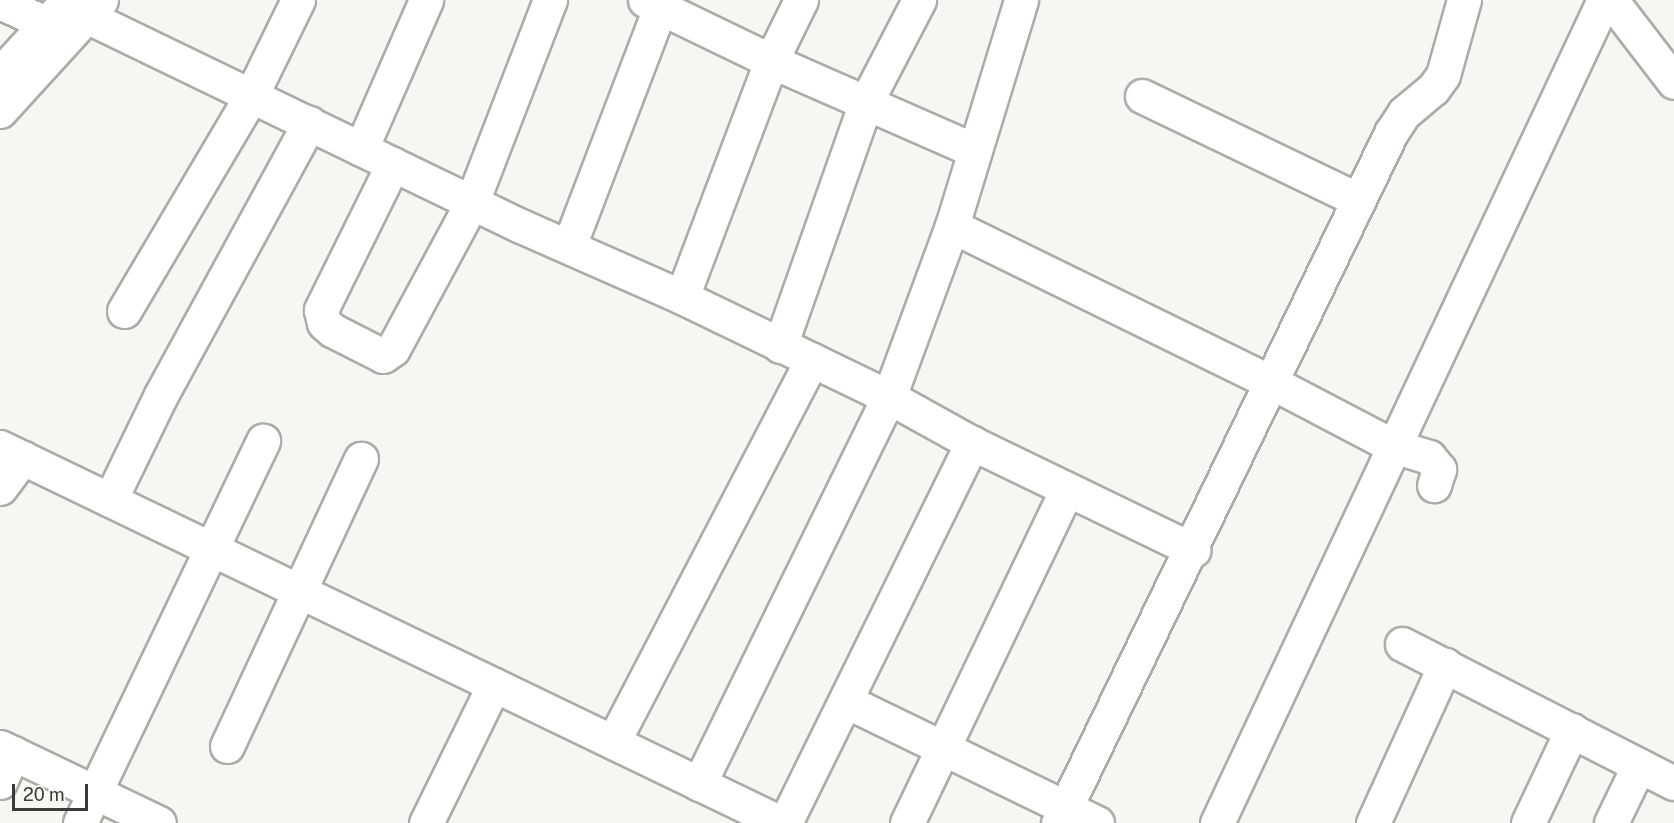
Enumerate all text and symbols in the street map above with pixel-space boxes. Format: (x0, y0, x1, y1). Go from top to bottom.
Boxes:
scale bar (15, 772, 92, 810)
text: 20 m (23, 784, 65, 805)

